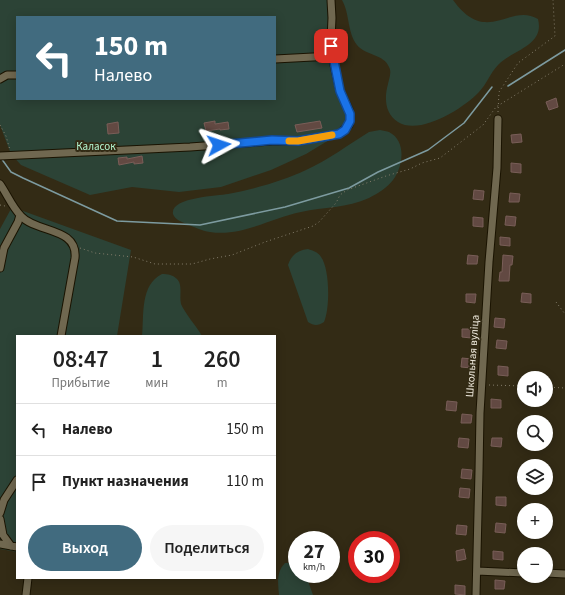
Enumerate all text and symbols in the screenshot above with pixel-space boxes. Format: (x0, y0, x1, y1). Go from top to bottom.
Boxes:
text: 150 m (94, 26, 168, 66)
pin (314, 29, 348, 63)
icon: left (28, 32, 80, 84)
icon: arrive (320, 35, 342, 57)
text: Налево (94, 63, 152, 88)
position arrow (198, 124, 240, 166)
park label: Каласок (76, 139, 116, 154)
street label: Школьная вуліца (462, 314, 483, 398)
text: 08:47 (53, 342, 109, 377)
text: 1 (151, 342, 163, 377)
text: 260 (204, 342, 241, 377)
map controls (517, 371, 553, 583)
button: sound (517, 371, 553, 407)
text: Прибытие (51, 374, 110, 392)
text: мин (145, 374, 168, 392)
text: m (217, 374, 227, 392)
button: search (517, 415, 553, 451)
icon: left (28, 419, 50, 441)
text: Налево (62, 419, 113, 440)
text: 150 m (226, 419, 264, 440)
button: layers (517, 459, 553, 495)
icon: arrive (28, 471, 50, 493)
text: Пункт назначения (62, 471, 189, 492)
text: 110 m (226, 471, 264, 492)
button: + (517, 503, 553, 539)
button: Выход (28, 525, 142, 571)
button: Поделиться (150, 525, 264, 571)
speed limit sign: 30 (348, 531, 400, 583)
text: 27 (303, 538, 325, 566)
button: − (517, 547, 553, 583)
text: km/h (303, 560, 325, 574)

